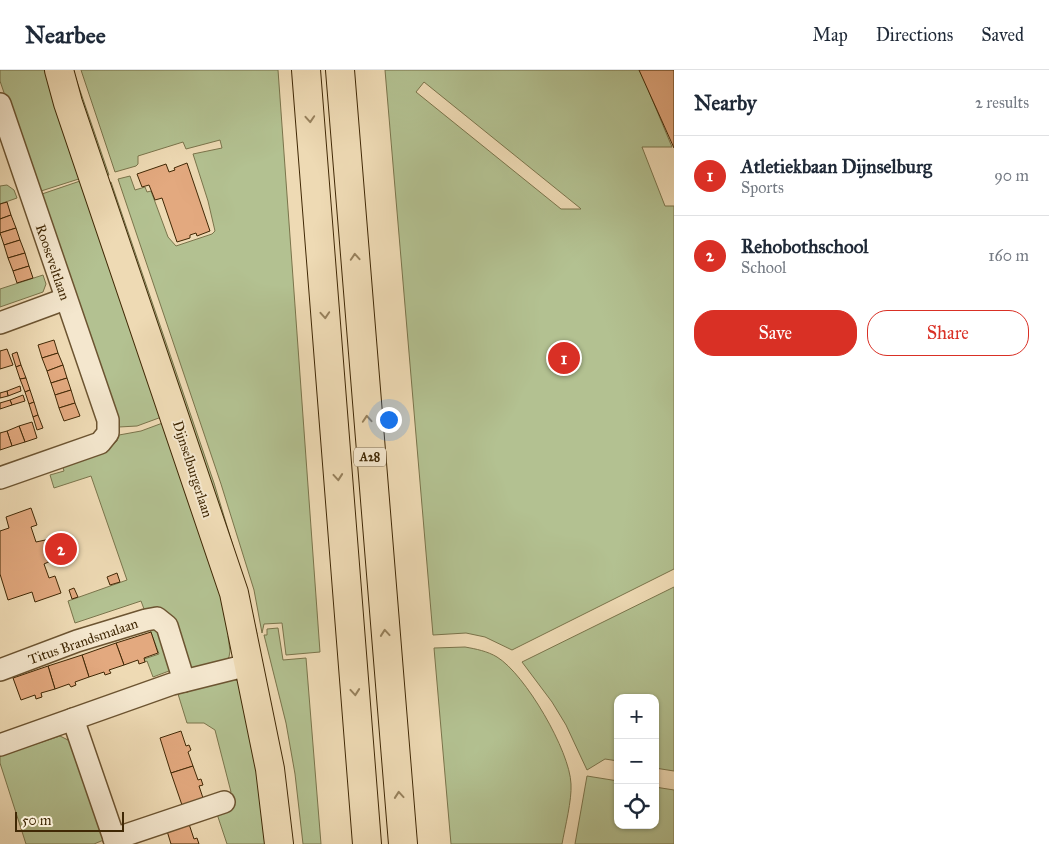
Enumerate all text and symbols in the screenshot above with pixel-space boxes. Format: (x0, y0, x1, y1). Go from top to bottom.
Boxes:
text: Nearbee (25, 20, 106, 50)
text: Map (812, 24, 848, 46)
text: Directions (876, 24, 953, 46)
text: Saved (981, 24, 1024, 46)
text: Nearby (694, 90, 757, 116)
text: 2 results (975, 93, 1029, 112)
one-way arrow (304, 115, 315, 123)
text: Atletiekbaan Dijnselburg (741, 155, 932, 178)
text: 1 (707, 166, 713, 185)
text: 90 m (994, 166, 1029, 185)
text: Sports (741, 178, 784, 197)
street label: Rooseveltlaan (32, 222, 74, 303)
text: Rehobothschool (741, 235, 868, 258)
text: 2 (706, 246, 714, 265)
text: 160 m (988, 246, 1029, 265)
one-way arrow (349, 253, 360, 261)
text: School (741, 258, 786, 277)
button: Save (694, 310, 857, 356)
button: Share (867, 310, 1029, 356)
one-way arrow (320, 312, 331, 320)
pin: 1 (548, 339, 580, 377)
your location (376, 407, 402, 433)
one-way arrow (362, 415, 373, 423)
street label: Dijnselburgerlaan (169, 419, 216, 520)
road number: A28 (354, 448, 386, 467)
one-way arrow (333, 474, 344, 482)
pin: 2 (45, 530, 77, 568)
street label: Titus Brandsmalaan (26, 615, 141, 668)
one-way arrow (380, 629, 391, 637)
one-way arrow (350, 688, 361, 696)
map controls (614, 694, 659, 829)
button: + (614, 694, 659, 739)
button: − (614, 739, 659, 784)
button: locate (614, 784, 659, 829)
one-way arrow (393, 791, 404, 799)
scale bar (15, 809, 124, 832)
text: 50 m (22, 812, 51, 829)

